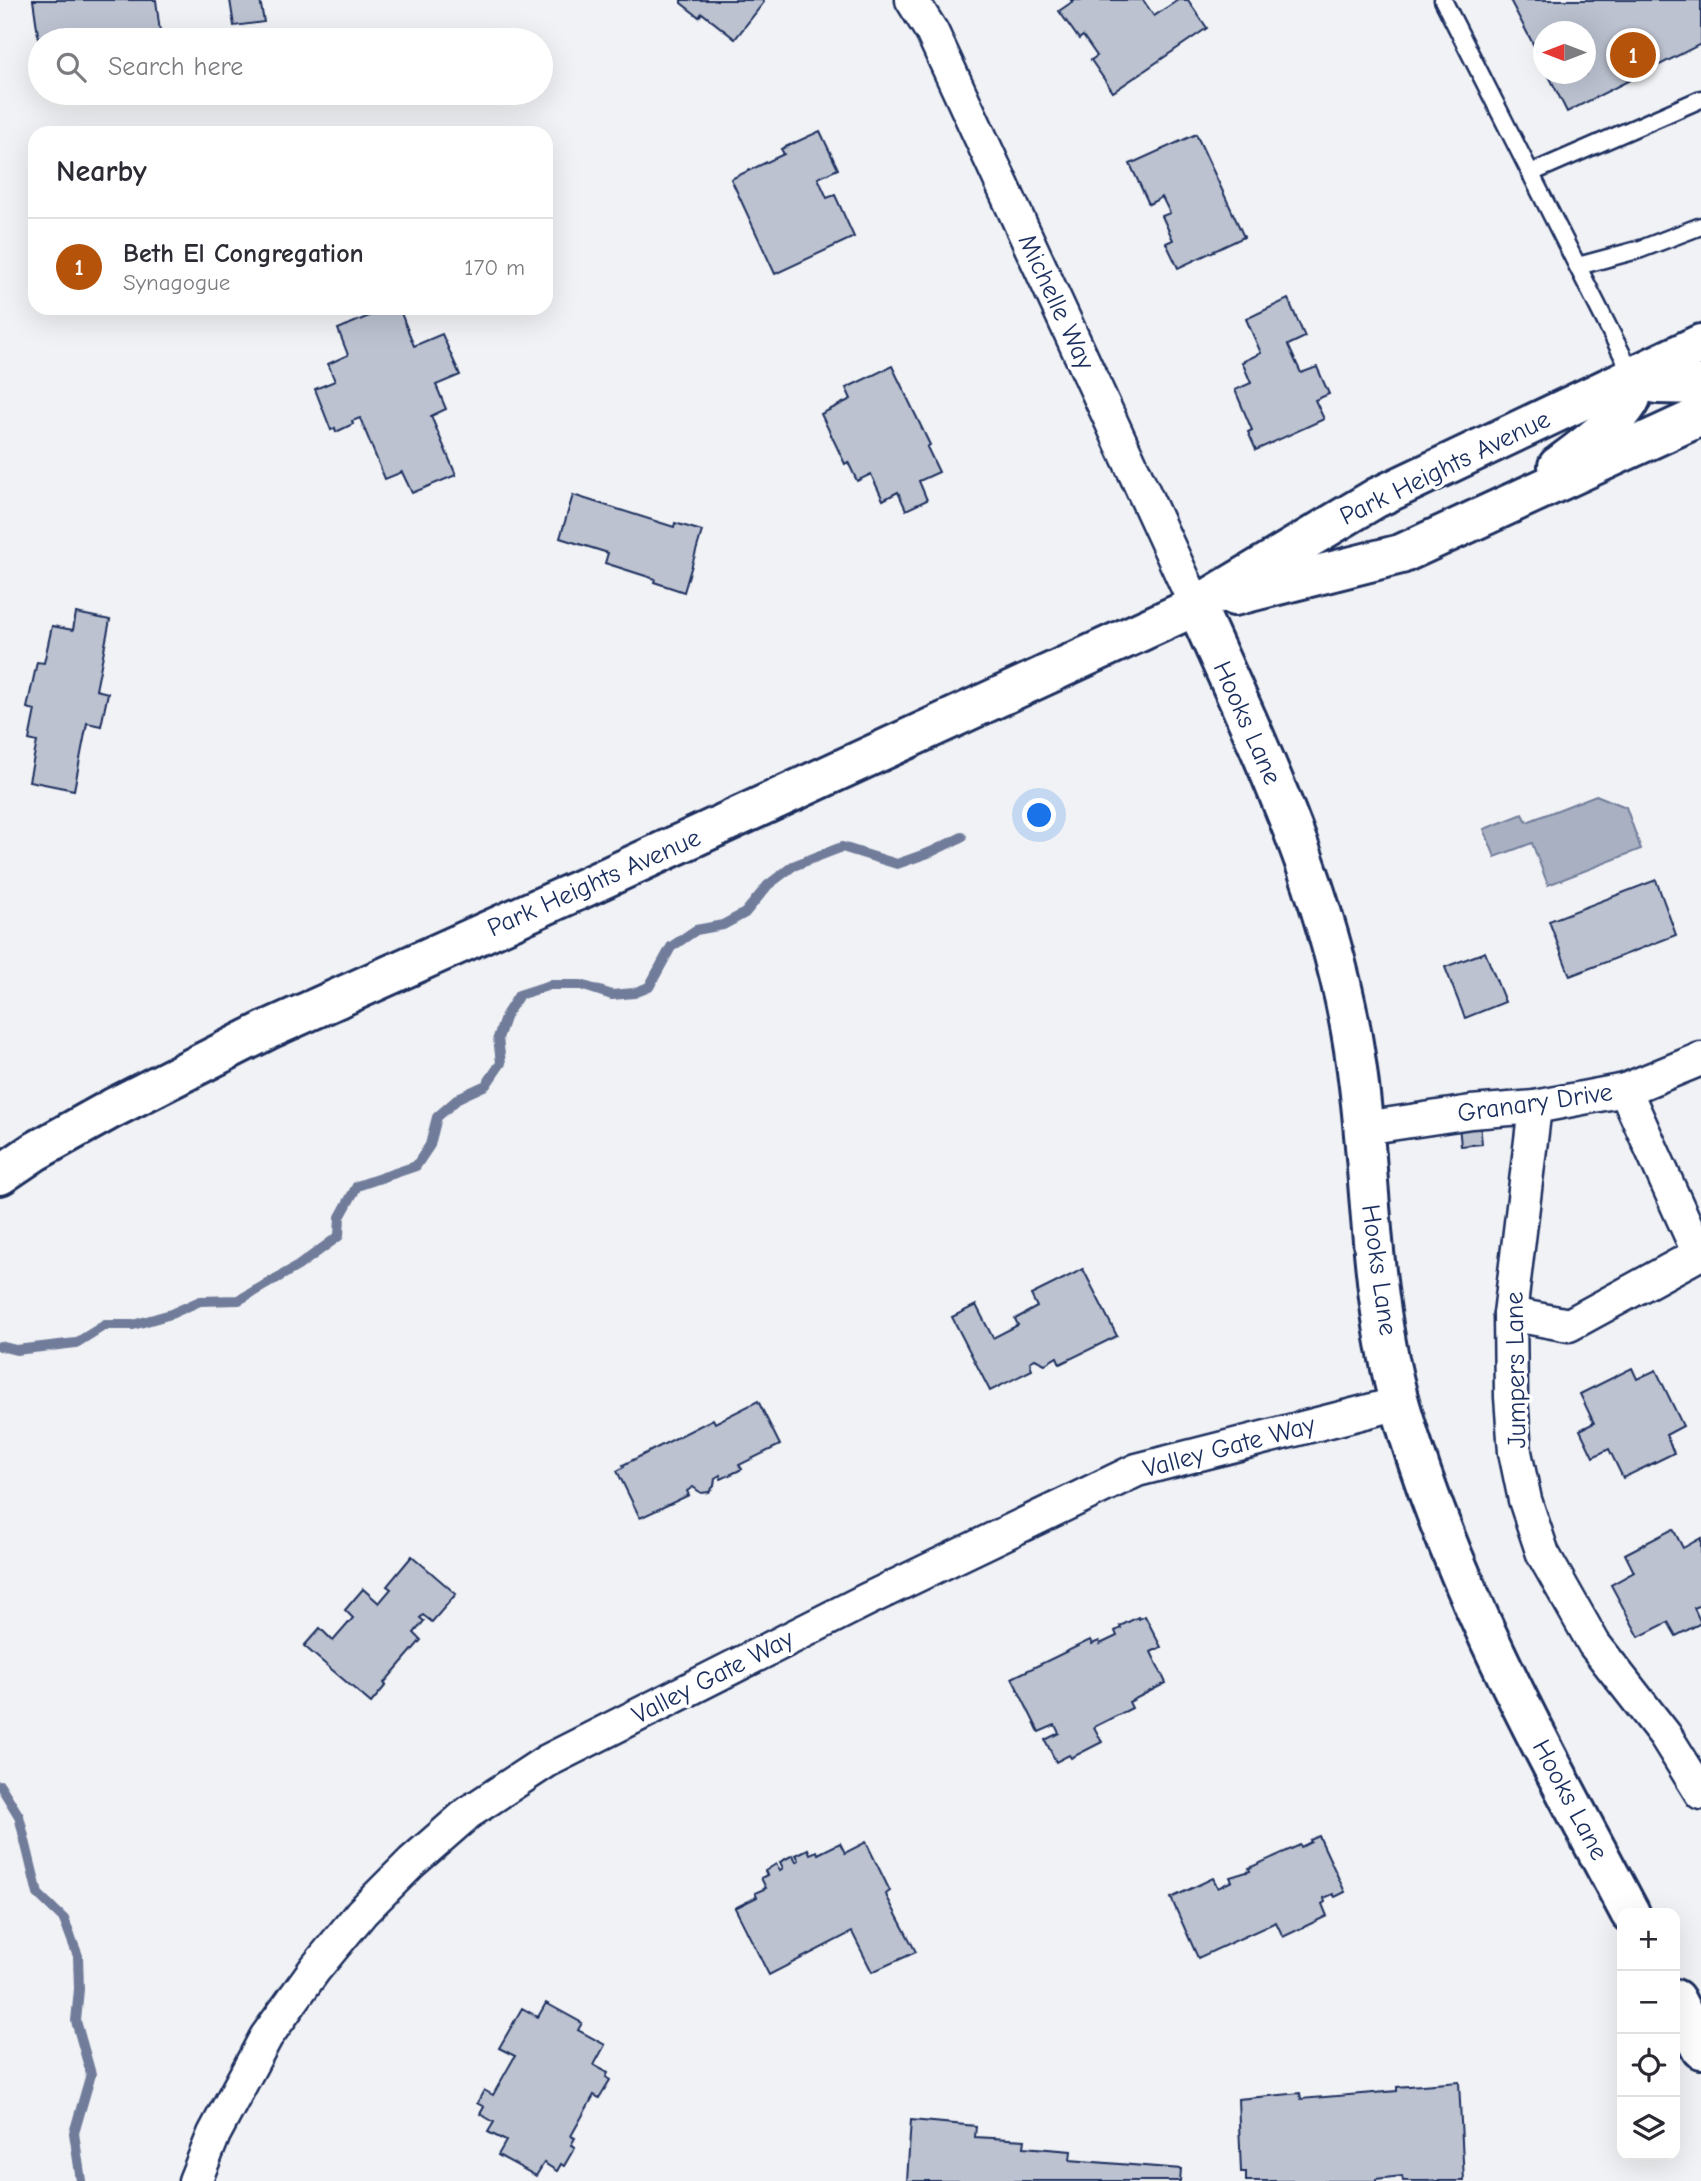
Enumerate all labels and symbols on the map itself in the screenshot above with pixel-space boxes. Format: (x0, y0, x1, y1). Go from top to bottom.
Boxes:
north arrow (1533, 21, 1596, 84)
pin: 1 (1610, 29, 1656, 81)
street label: Michelle Way (1012, 229, 1101, 375)
street label: Park Heights Avenue (1335, 404, 1555, 532)
street label: Hooks Lane (1206, 657, 1288, 789)
your location (1022, 798, 1056, 832)
street label: Park Heights Avenue (483, 823, 705, 943)
street label: Granary Drive (1456, 1077, 1614, 1129)
street label: Hooks Lane (1355, 1203, 1403, 1337)
street label: Jumpers Lane (1500, 1291, 1532, 1449)
street label: Valley Gate Way (1140, 1410, 1319, 1484)
street label: Valley Gate Way (627, 1623, 799, 1731)
street label: Hooks Lane (1526, 1735, 1614, 1865)

